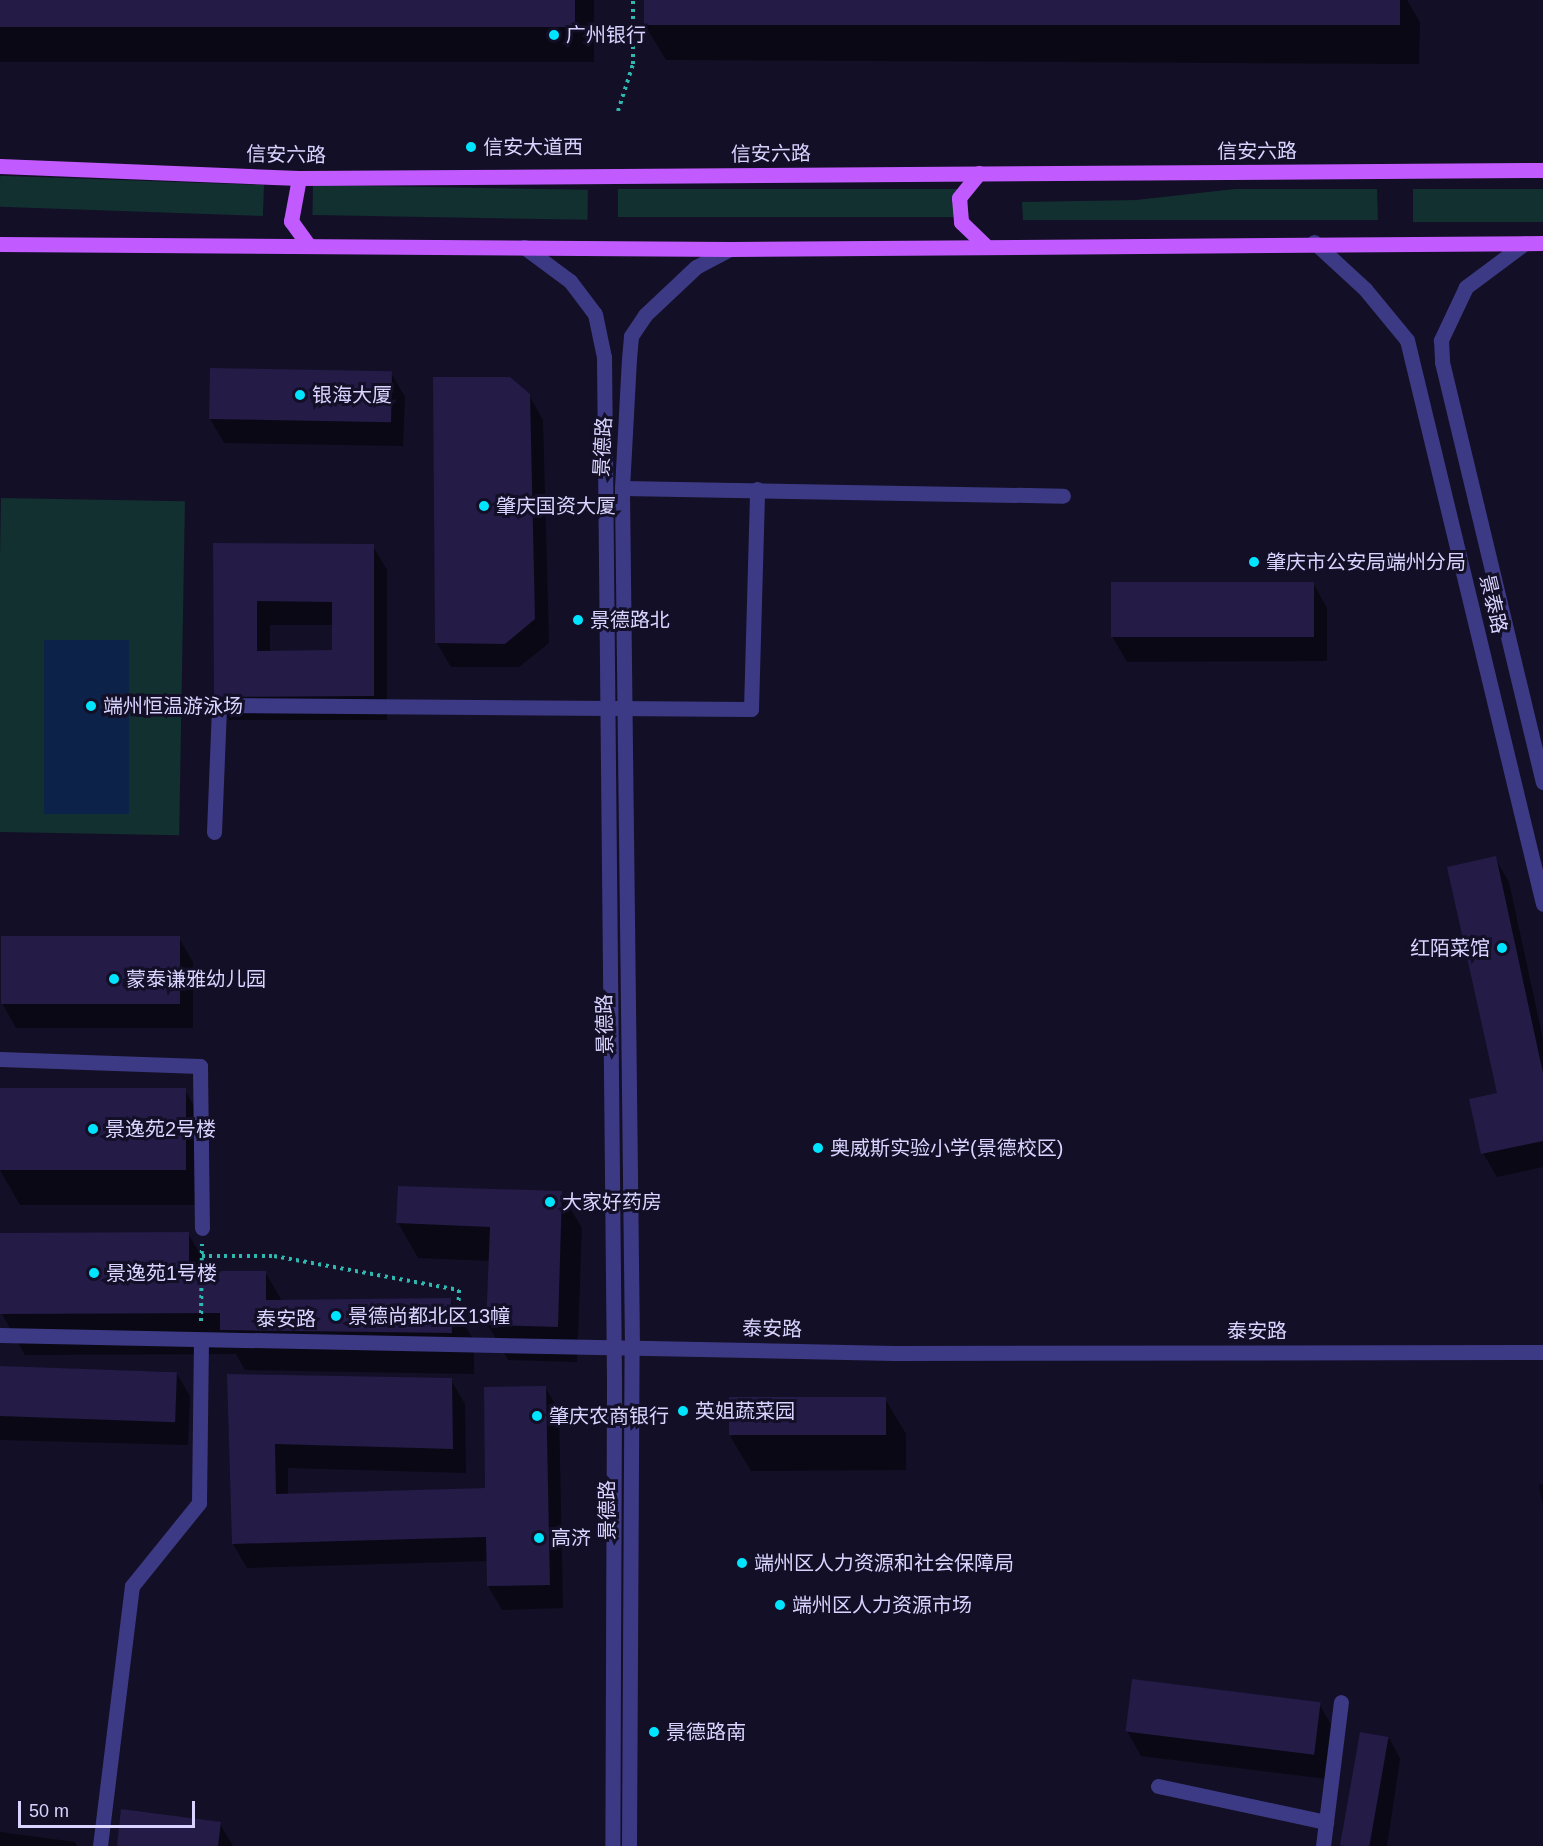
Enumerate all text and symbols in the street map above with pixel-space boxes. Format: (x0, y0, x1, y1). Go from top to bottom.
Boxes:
place label: 广州银行 (566, 23, 646, 47)
marker: 广州银行 (547, 28, 561, 42)
place label: 信安大道西 (483, 135, 583, 159)
street label: 信安六路 (1217, 139, 1297, 163)
marker: 信安大道西 (464, 140, 478, 154)
street label: 信安六路 (731, 141, 811, 167)
street label: 信安六路 (246, 142, 326, 168)
place label: 银海大厦 (312, 383, 392, 407)
marker: 银海大厦 (293, 388, 307, 402)
street label: 景德路 (589, 416, 617, 478)
place label: 肇庆国资大厦 (496, 494, 616, 518)
marker: 肇庆国资大厦 (477, 499, 491, 513)
place label: 肇庆市公安局端州分局 (1266, 550, 1466, 574)
marker: 肇庆市公安局端州分局 (1247, 555, 1261, 569)
street label: 景泰路 (1475, 572, 1511, 636)
place label: 景德路北 (590, 608, 670, 632)
marker: 景德路北 (571, 613, 585, 627)
place label: 端州恒温游泳场 (103, 694, 243, 718)
marker: 端州恒温游泳场 (84, 699, 98, 713)
place label: 红陌菜馆 (1410, 936, 1490, 960)
marker: 红陌菜馆 (1495, 941, 1509, 955)
place label: 蒙泰谦雅幼儿园 (126, 967, 266, 991)
marker: 蒙泰谦雅幼儿园 (107, 972, 121, 986)
street label: 景德路 (592, 994, 618, 1054)
place label: 景逸苑2号楼 (105, 1117, 216, 1141)
marker: 景逸苑2号楼 (86, 1122, 100, 1136)
place label: 奥威斯实验小学(景德校区) (830, 1136, 1063, 1160)
marker: 奥威斯实验小学(景德校区) (811, 1141, 825, 1155)
place label: 大家好药房 (562, 1190, 662, 1214)
marker: 大家好药房 (543, 1195, 557, 1209)
place label: 景逸苑1号楼 (106, 1261, 217, 1285)
marker: 景逸苑1号楼 (87, 1266, 101, 1280)
place label: 景德尚都北区13幢 (348, 1304, 510, 1328)
street label: 泰安路 (256, 1307, 316, 1331)
marker: 景德尚都北区13幢 (329, 1309, 343, 1323)
street label: 泰安路 (742, 1316, 802, 1342)
street label: 泰安路 (1227, 1319, 1287, 1343)
place label: 英姐蔬菜园 (695, 1399, 795, 1423)
place label: 肇庆农商银行 (549, 1404, 669, 1428)
marker: 英姐蔬菜园 (676, 1404, 690, 1418)
marker: 肇庆农商银行 (530, 1409, 544, 1423)
street label: 景德路 (595, 1480, 619, 1540)
place label: 高济 (551, 1526, 591, 1550)
marker: 高济 (532, 1531, 546, 1545)
place label: 端州区人力资源和社会保障局 (754, 1551, 1014, 1575)
marker: 端州区人力资源和社会保障局 (735, 1556, 749, 1570)
place label: 端州区人力资源市场 (792, 1593, 972, 1617)
marker: 端州区人力资源市场 (773, 1598, 787, 1612)
place label: 景德路南 (666, 1720, 746, 1744)
marker: 景德路南 (647, 1725, 661, 1739)
scale bar (21, 1789, 198, 1827)
text: 50 m (29, 1801, 69, 1821)

